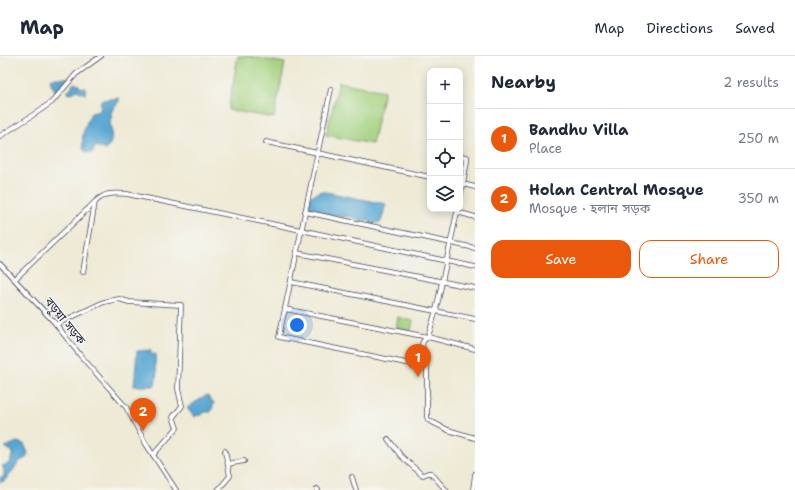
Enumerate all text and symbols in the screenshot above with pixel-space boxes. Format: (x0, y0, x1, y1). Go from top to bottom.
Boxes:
text: Map (20, 15, 64, 40)
text: Map (595, 19, 625, 37)
text: Directions (647, 19, 713, 37)
text: Saved (735, 19, 775, 37)
map controls (427, 68, 463, 212)
button: + (427, 68, 463, 104)
text: Nearby (491, 71, 556, 93)
text: 2 results (723, 74, 779, 91)
button: − (427, 104, 463, 140)
text: Bandhu Villa (529, 120, 629, 140)
text: 1 (501, 130, 507, 147)
text: 250 m (738, 130, 779, 147)
button: locate (427, 140, 463, 176)
text: Place (529, 140, 562, 157)
button: layers (427, 176, 463, 212)
text: Holan Central Mosque (529, 180, 704, 200)
text: 2 (499, 190, 509, 207)
text: 350 m (738, 190, 779, 207)
text: Mosque · হলান সড়ক (529, 200, 650, 217)
button: Save (491, 240, 631, 278)
button: Share (639, 240, 779, 278)
street label: বড়ুয়া সড়ক (39, 293, 89, 349)
your location (287, 315, 307, 335)
pin: 1 (405, 344, 431, 377)
pin: 2 (130, 398, 156, 431)

